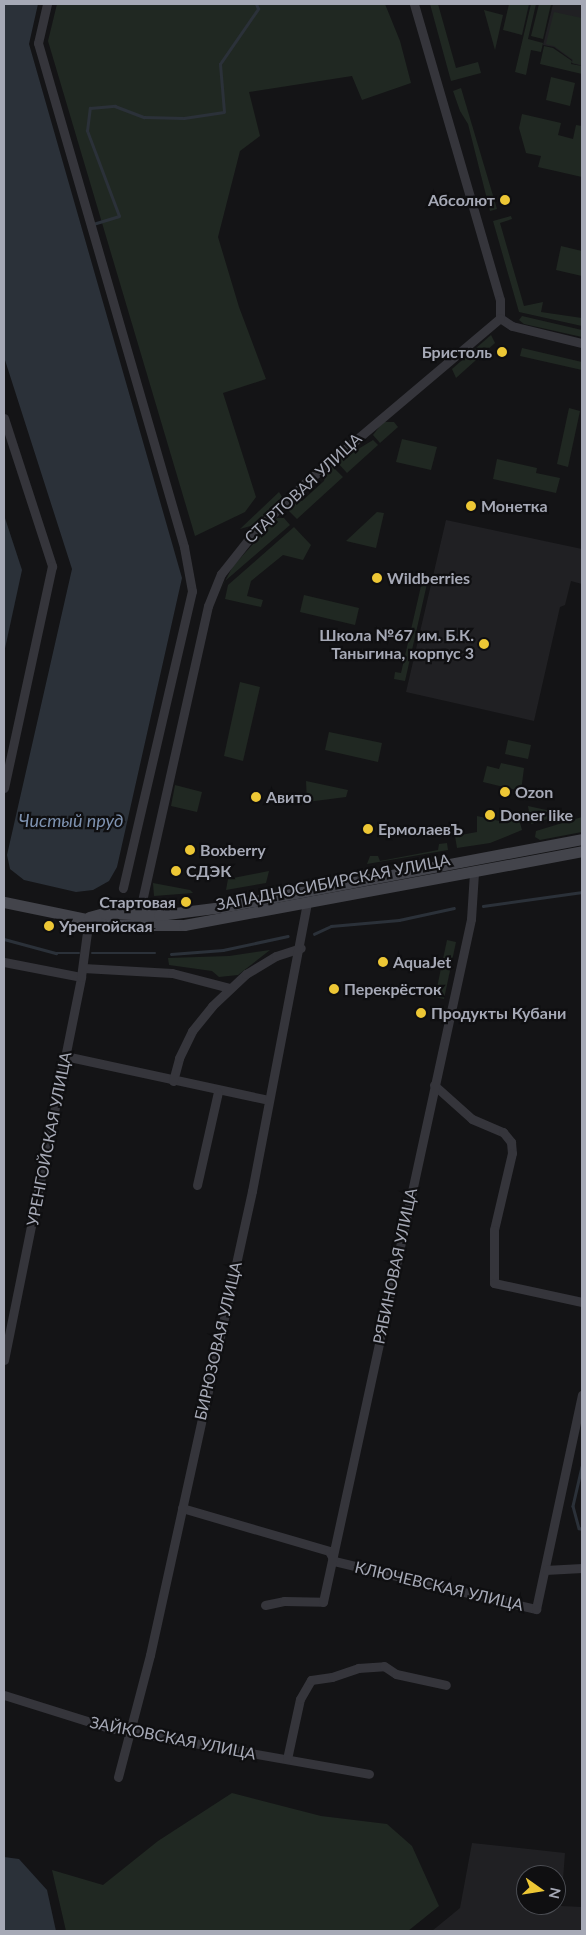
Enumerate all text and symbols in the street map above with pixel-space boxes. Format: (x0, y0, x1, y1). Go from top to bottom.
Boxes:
place label: Абсолют (428, 190, 495, 210)
marker: Абсолют (499, 194, 511, 206)
place label: Бристоль (422, 342, 492, 362)
marker: Бристоль (496, 346, 508, 358)
street label: СТАРТОВАЯ УЛИЦА (240, 429, 366, 547)
place label: Монетка (481, 496, 548, 516)
marker: Монетка (465, 500, 477, 512)
place label: Wildberries (387, 568, 470, 588)
marker: Wildberries (371, 572, 383, 584)
place label: Школа №67 им. Б.К. Таныгина, корпус 3 (319, 625, 474, 663)
marker: Школа №67 им. Б.К. Таныгина, корпус 3 (478, 638, 490, 650)
place label: Ozon (515, 782, 553, 802)
marker: Ozon (499, 786, 511, 798)
place label: Авито (266, 787, 312, 807)
marker: Авито (250, 791, 262, 803)
place label: Doner like (500, 805, 573, 825)
water label: Чистый пруд (19, 809, 123, 831)
marker: Doner like (484, 809, 496, 821)
place label: ЕрмолаевЪ (378, 819, 463, 839)
marker: ЕрмолаевЪ (362, 823, 374, 835)
place label: Boxberry (200, 840, 266, 860)
marker: Boxberry (184, 844, 196, 856)
street label: ЗАПАДНОСИБИРСКАЯ УЛИЦА (214, 850, 452, 914)
place label: СДЭК (186, 861, 231, 881)
marker: СДЭК (170, 865, 182, 877)
place label: Стартовая (99, 892, 176, 912)
marker: Стартовая (180, 896, 192, 908)
place label: Уренгойская (59, 916, 153, 936)
marker: Уренгойская (43, 920, 55, 932)
place label: AquaJet (393, 952, 451, 972)
marker: AquaJet (377, 956, 389, 968)
place label: Перекрёсток (344, 979, 442, 999)
marker: Перекрёсток (328, 983, 340, 995)
place label: Продукты Кубани (431, 1003, 566, 1023)
marker: Продукты Кубани (415, 1007, 427, 1019)
street label: УРЕНГОЙСКАЯ УЛИЦА (23, 1050, 75, 1228)
street label: РЯБИНОВАЯ УЛИЦА (369, 1186, 421, 1346)
street label: БИРЮЗОВАЯ УЛИЦА (190, 1260, 246, 1422)
street label: КЛЮЧЕВСКАЯ УЛИЦА (353, 1557, 525, 1615)
street label: ЗАЙКОВСКАЯ УЛИЦА (88, 1712, 258, 1764)
north arrow (516, 1865, 566, 1915)
text: N (546, 1886, 565, 1900)

